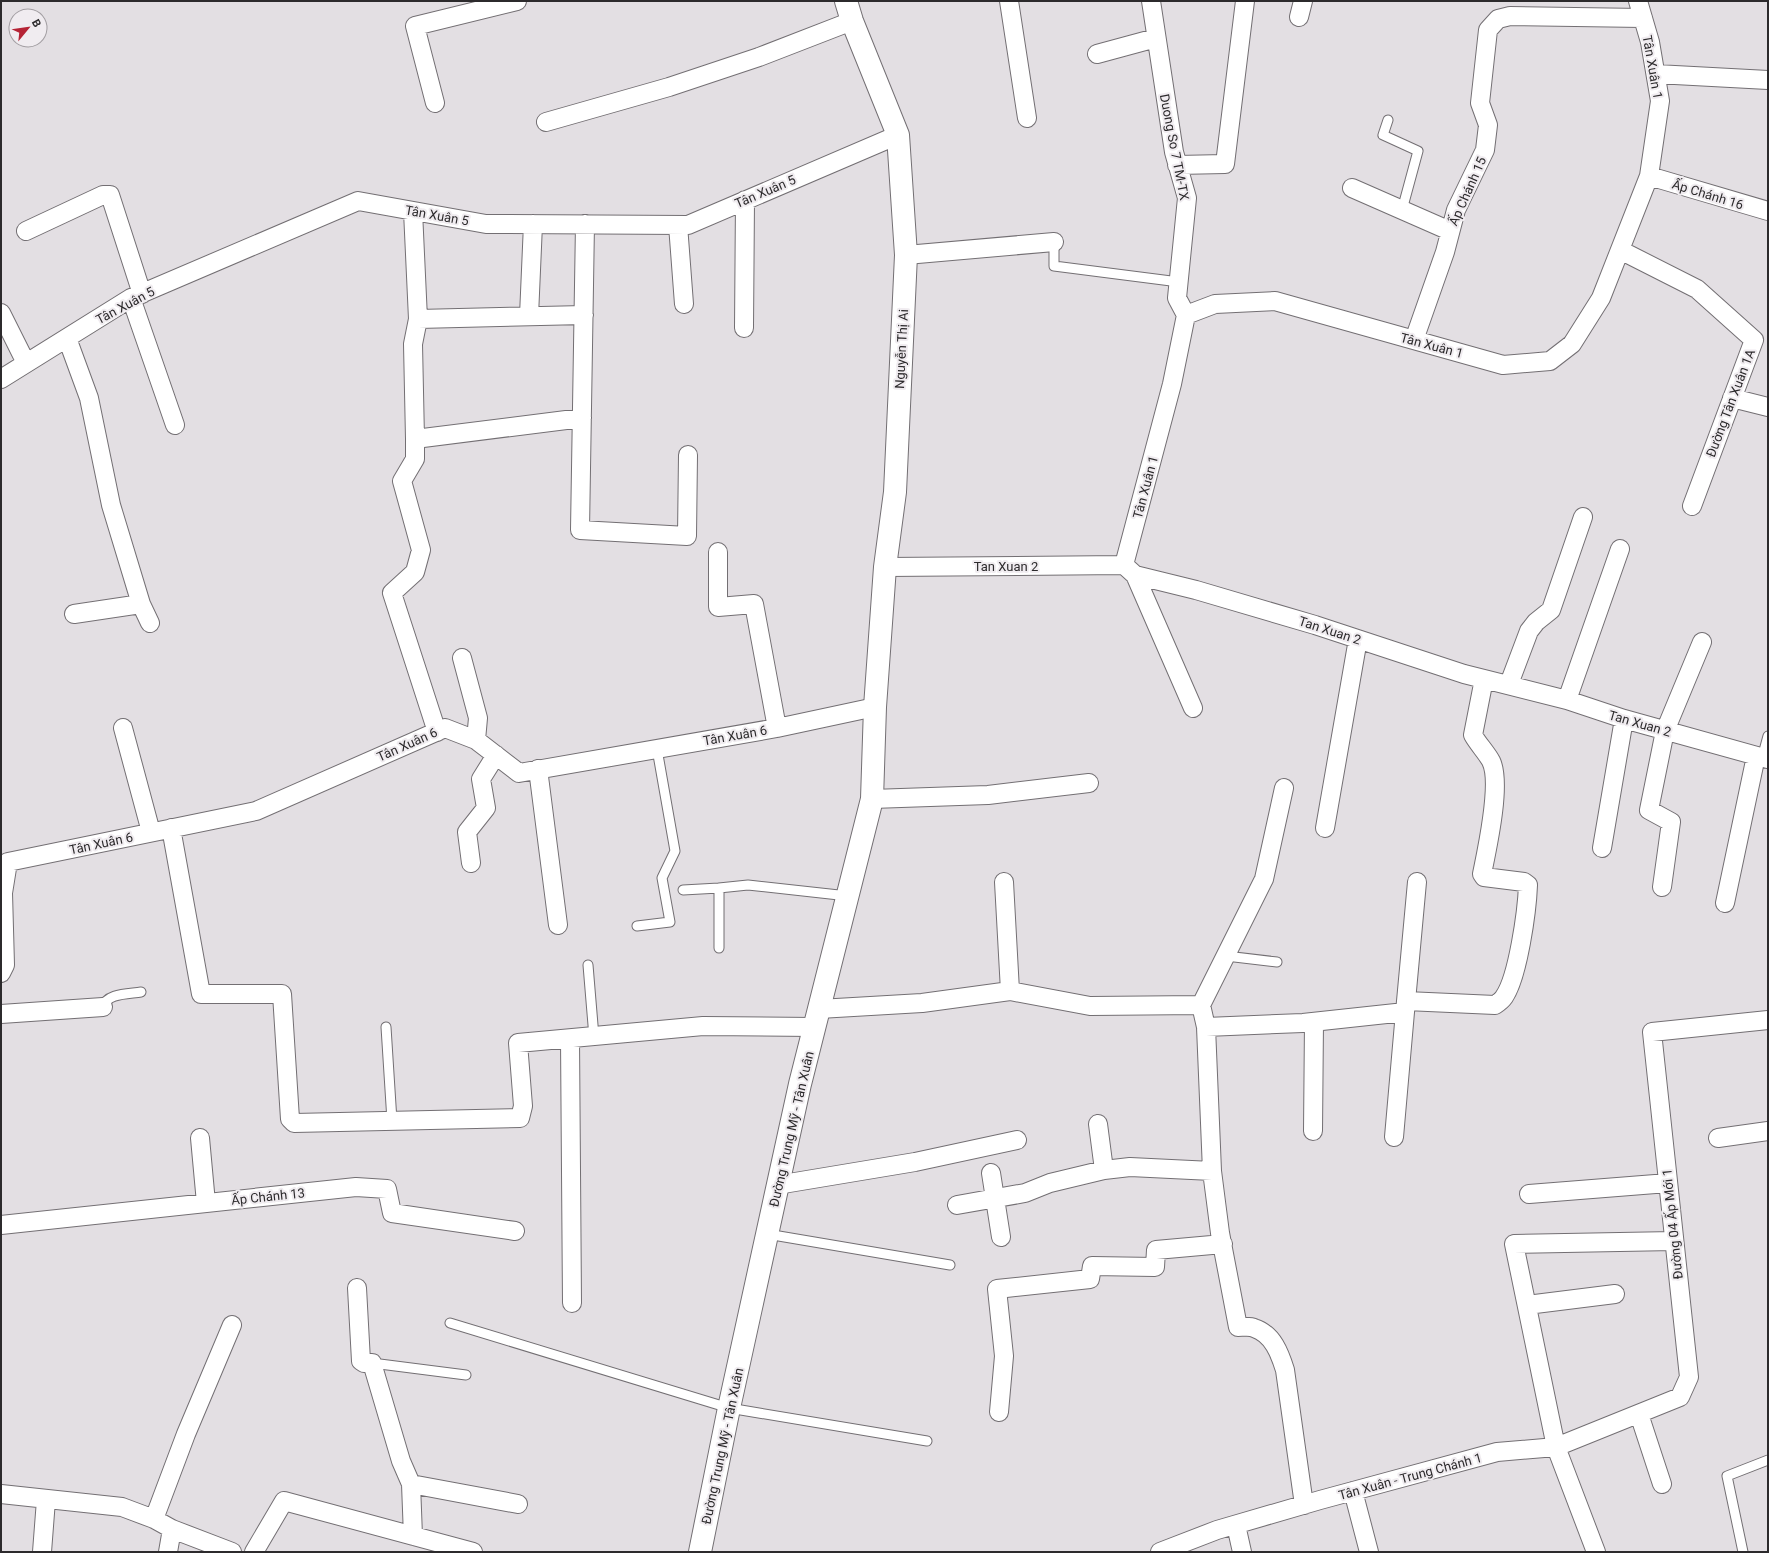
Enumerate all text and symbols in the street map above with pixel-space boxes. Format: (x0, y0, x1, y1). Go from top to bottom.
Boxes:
north arrow (8, 8, 48, 48)
text: B (29, 17, 44, 30)
street label: Tân Xuân 1 (1640, 34, 1665, 100)
street label: Duong So 7 TM-TX (1157, 93, 1192, 202)
street label: Ấp Chánh 15 (1445, 154, 1489, 228)
street label: Tân Xuân 5 (733, 172, 798, 211)
street label: Ấp Chánh 16 (1670, 176, 1746, 212)
street label: Tân Xuân 5 (404, 203, 470, 228)
street label: Tân Xuân 5 (93, 284, 157, 327)
street label: Nguyễn Thị Ai (892, 309, 911, 389)
street label: Tân Xuân 1 (1399, 330, 1465, 361)
street label: Đường Tân Xuân 1A (1703, 347, 1758, 459)
street label: Tân Xuân 1 (1130, 454, 1161, 520)
street label: Tan Xuan 2 (974, 559, 1038, 574)
street label: Tan Xuan 2 (1297, 613, 1363, 648)
street label: Tan Xuan 2 (1607, 707, 1673, 740)
street label: Tân Xuân 6 (702, 723, 768, 748)
street label: Tân Xuân 6 (375, 724, 440, 764)
street label: Tân Xuân 6 (68, 829, 134, 858)
street label: Đường Trung Mỹ - Tân Xuân (766, 1050, 817, 1208)
street label: Đường 04 Ấp Mới 1 (1658, 1168, 1686, 1280)
street label: Ấp Chánh 13 (230, 1184, 306, 1208)
street label: Đường Trung Mỹ - Tân Xuân (699, 1367, 746, 1526)
street label: Tân Xuân - Trung Chánh 1 (1337, 1450, 1483, 1503)

